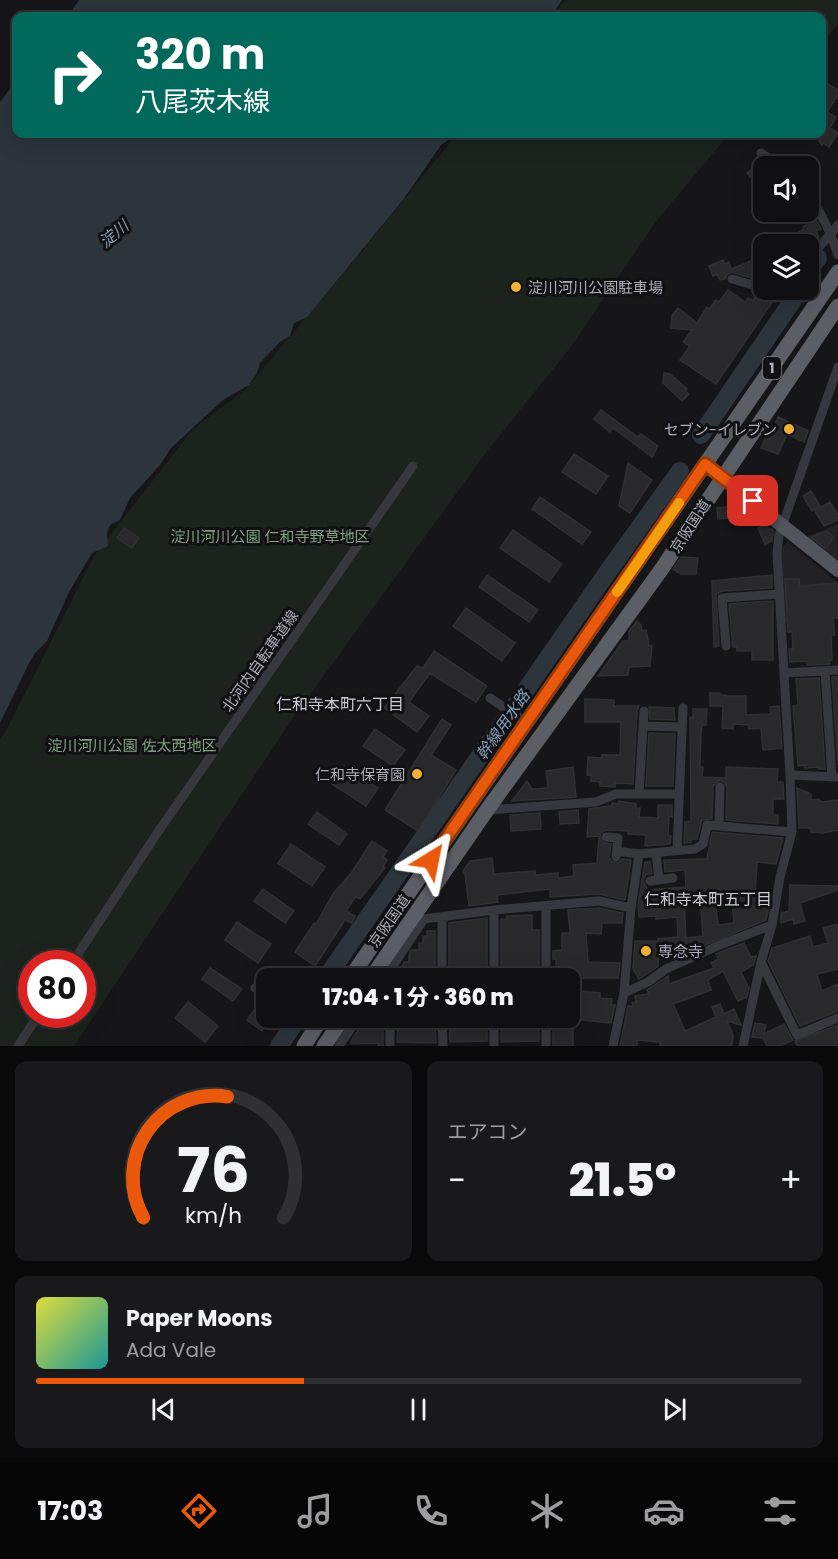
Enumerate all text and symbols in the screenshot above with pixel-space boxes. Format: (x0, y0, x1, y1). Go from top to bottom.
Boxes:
text: 320 m (135, 25, 265, 84)
icon: right (36, 36, 114, 114)
text: 八尾茨木線 (135, 83, 270, 120)
map controls (753, 156, 819, 300)
button: sound (753, 156, 819, 222)
water label: 淀川 (94, 214, 135, 253)
button: layers (753, 234, 819, 300)
place label: 淀川河川公園駐車場 (528, 277, 663, 298)
marker: 淀川河川公園駐車場 (509, 280, 523, 294)
road number: 1 (763, 357, 781, 379)
place label: セブン-イレブン (664, 419, 777, 440)
marker: セブン-イレブン (782, 422, 796, 436)
pin (727, 475, 778, 526)
icon: arrive (736, 484, 769, 517)
street label: 京阪国道 (665, 495, 715, 557)
park label: 淀川河川公園 仁和寺野草地区 (170, 526, 370, 547)
street label: 北河内自転車道線 (217, 606, 303, 716)
water label: 幹線用水路 (471, 684, 537, 764)
district label: 仁和寺本町六丁目 (276, 693, 404, 716)
park label: 淀川河川公園 佐太西地区 (47, 735, 217, 756)
place label: 仁和寺保育園 (315, 764, 405, 785)
marker: 仁和寺保育園 (410, 767, 424, 781)
position arrow (399, 828, 463, 892)
district label: 仁和寺本町五丁目 (644, 888, 772, 911)
street label: 京阪国道 (363, 890, 415, 952)
place label: 専念寺 (658, 941, 703, 962)
marker: 専念寺 (639, 944, 653, 958)
speed limit sign: 80 (18, 950, 96, 1028)
text: 17:04 · 1 分 · 360 m (322, 982, 514, 1013)
text: エアコン (448, 1118, 528, 1146)
text: 76 (177, 1126, 250, 1214)
text: 21.5° (569, 1149, 676, 1212)
text: − (448, 1157, 466, 1204)
text: + (779, 1157, 802, 1204)
text: km/h (185, 1200, 242, 1231)
text: Paper Moons (126, 1303, 273, 1334)
text: Ada Vale (126, 1336, 216, 1364)
icon: previous (147, 1393, 180, 1426)
icon: pause (402, 1393, 435, 1426)
icon: next (658, 1393, 691, 1426)
icon: directions (178, 1490, 220, 1532)
icon: music (294, 1490, 336, 1532)
icon: phone (410, 1490, 452, 1532)
icon: climate (526, 1490, 568, 1532)
icon: car (643, 1490, 685, 1532)
icon: filters (759, 1490, 801, 1532)
text: 17:03 (37, 1492, 103, 1529)

